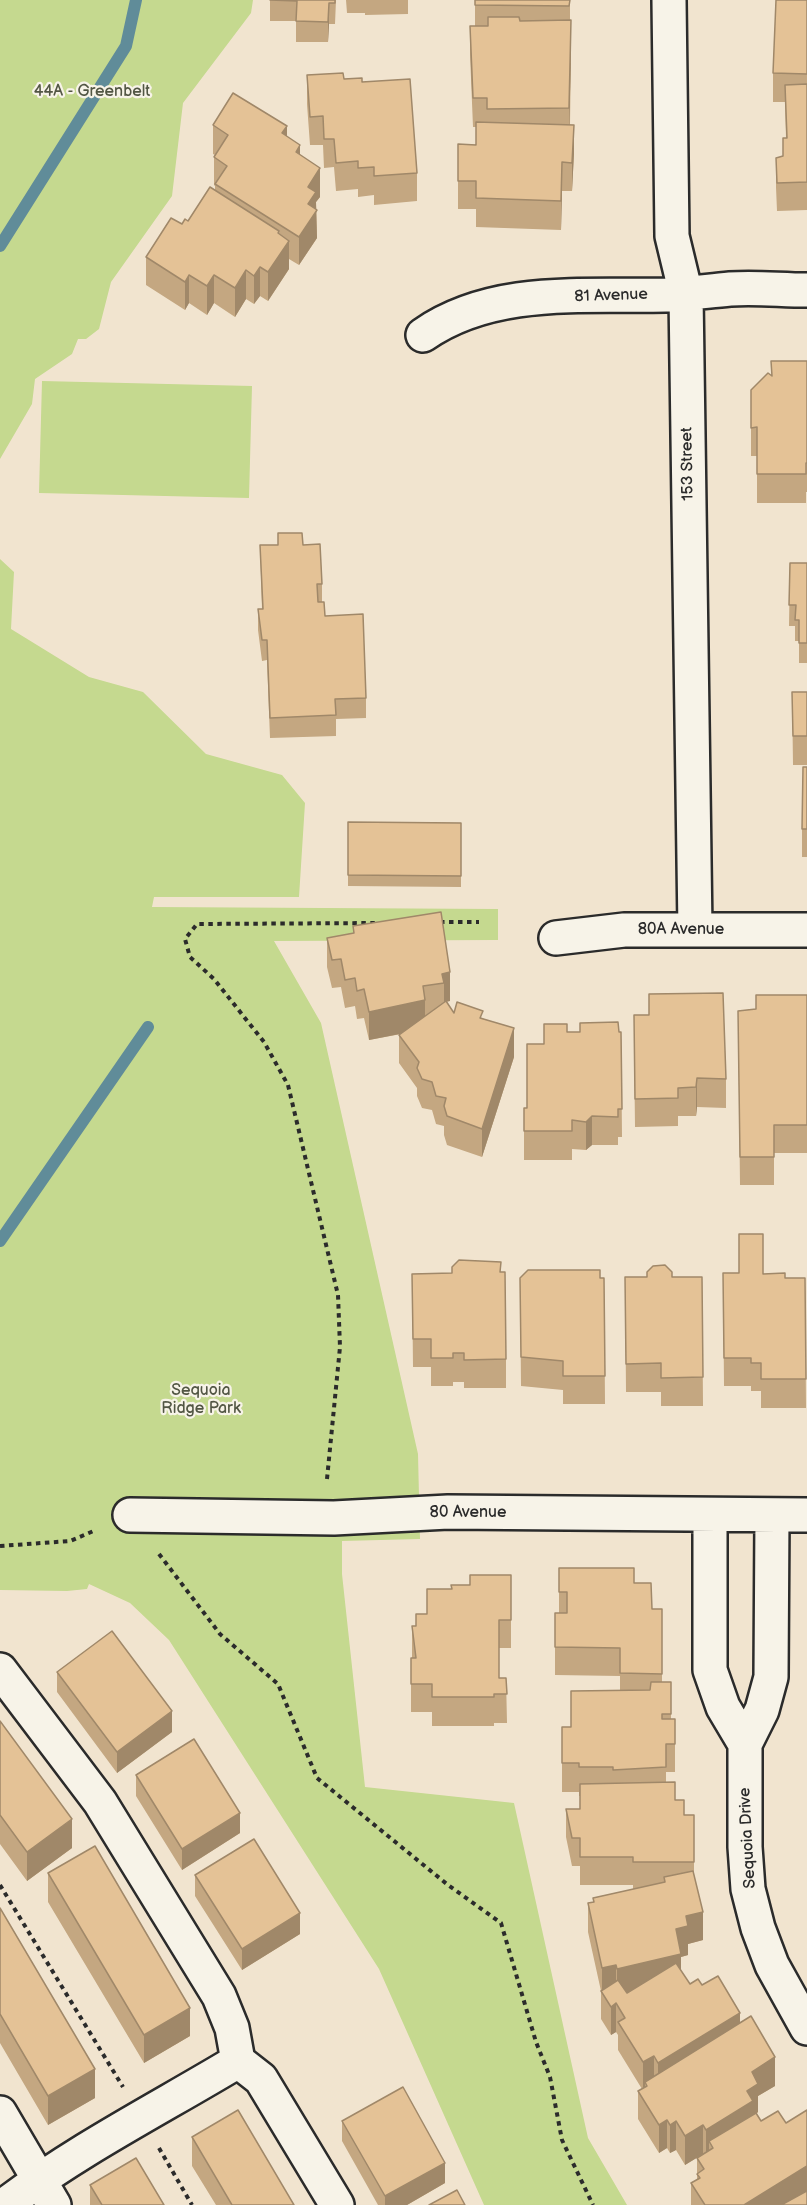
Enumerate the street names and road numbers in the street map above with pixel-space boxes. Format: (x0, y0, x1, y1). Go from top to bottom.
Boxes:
street label: 81 Avenue (574, 285, 648, 307)
street label: 153 Street (678, 427, 698, 501)
street label: 80A Avenue (638, 920, 724, 940)
street label: 80 Avenue (430, 1503, 506, 1523)
street label: Sequoia Drive (736, 1787, 760, 1889)

